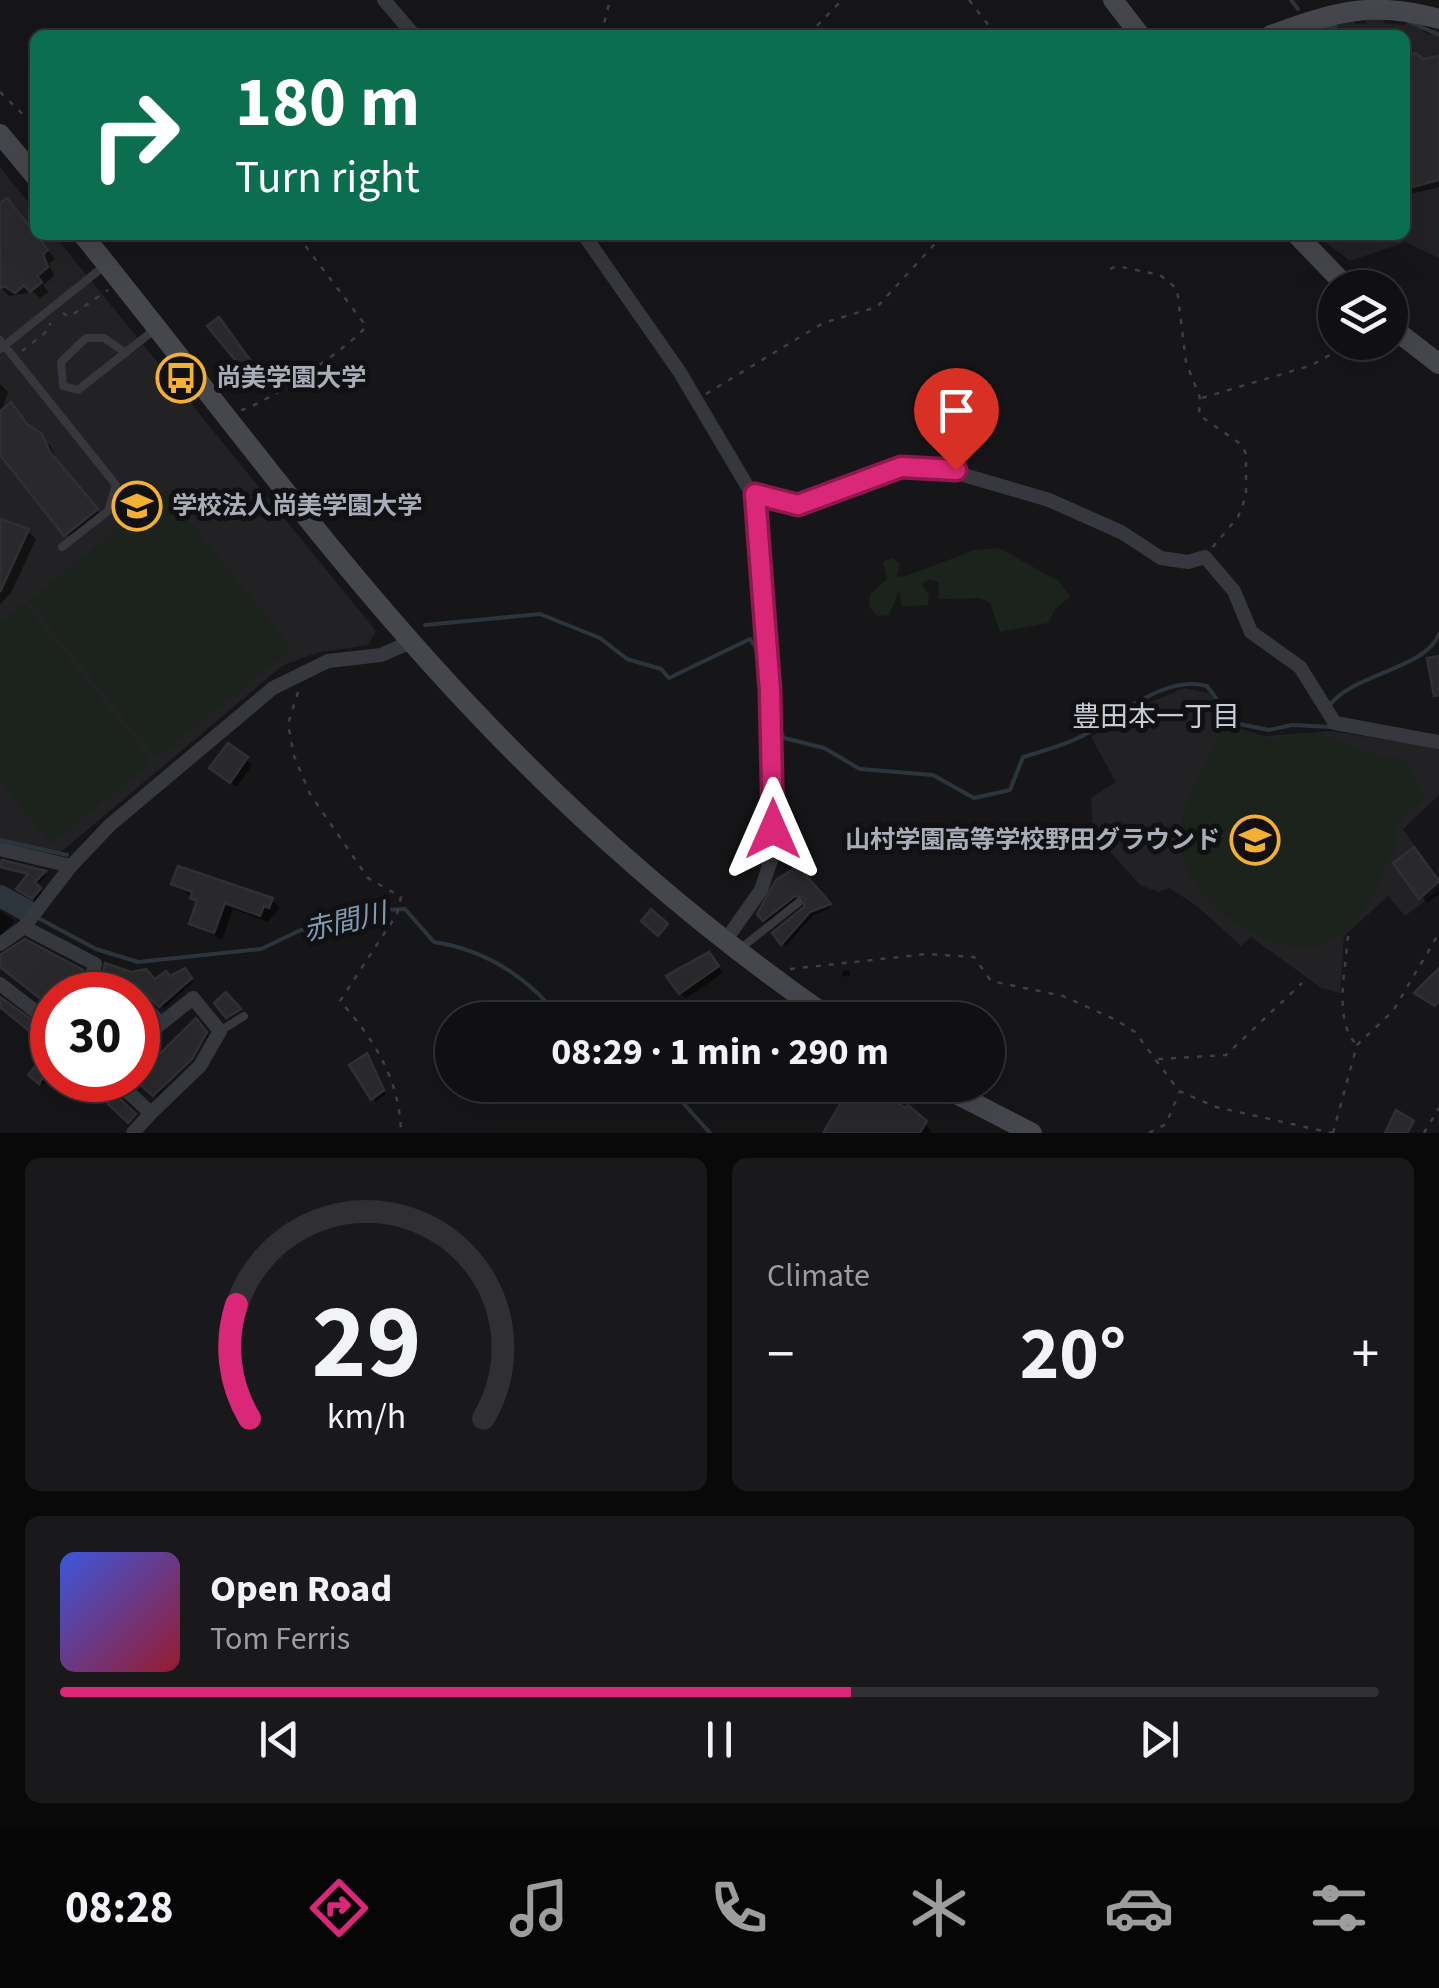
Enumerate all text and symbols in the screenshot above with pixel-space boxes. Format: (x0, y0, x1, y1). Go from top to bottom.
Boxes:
text: 180 m (235, 53, 420, 153)
icon: right (70, 70, 200, 200)
text: Turn right (235, 146, 420, 210)
map controls (1318, 270, 1408, 360)
button: layers (1318, 270, 1408, 360)
bus stop icon: 尚美学園大学 (155, 352, 207, 404)
place label: 尚美学園大学 (216, 360, 366, 396)
pin (914, 368, 999, 471)
icon: arrive (929, 383, 984, 438)
school or university icon: 学校法人尚美学園大学 (111, 480, 163, 532)
place label: 学校法人尚美学園大学 (172, 488, 422, 524)
district label: 豊田本一丁目 (1072, 697, 1240, 737)
position arrow (721, 777, 825, 881)
school or university icon: 山村学園高等学校野田グラウンド (1229, 814, 1281, 866)
place label: 山村学園高等学校野田グラウンド (845, 822, 1220, 858)
water label: 赤間川 (300, 892, 393, 951)
speed limit sign: 30 (30, 972, 160, 1102)
text: 08:29 · 1 min · 290 m (551, 1025, 889, 1079)
text: Climate (767, 1253, 870, 1299)
text: 29 (311, 1270, 421, 1418)
text: 20° (1020, 1301, 1126, 1408)
text: − (767, 1316, 794, 1394)
text: + (1352, 1316, 1379, 1394)
text: km/h (326, 1391, 406, 1442)
text: Open Road (210, 1562, 392, 1616)
text: Tom Ferris (210, 1616, 350, 1662)
icon: previous (252, 1712, 307, 1767)
icon: pause (692, 1712, 747, 1767)
icon: next (1132, 1712, 1187, 1767)
icon: directions (304, 1873, 374, 1943)
icon: music (504, 1873, 574, 1943)
icon: phone (704, 1873, 774, 1943)
icon: climate (904, 1873, 974, 1943)
icon: car (1104, 1873, 1174, 1943)
icon: filters (1304, 1873, 1374, 1943)
text: 08:28 (65, 1876, 174, 1940)

